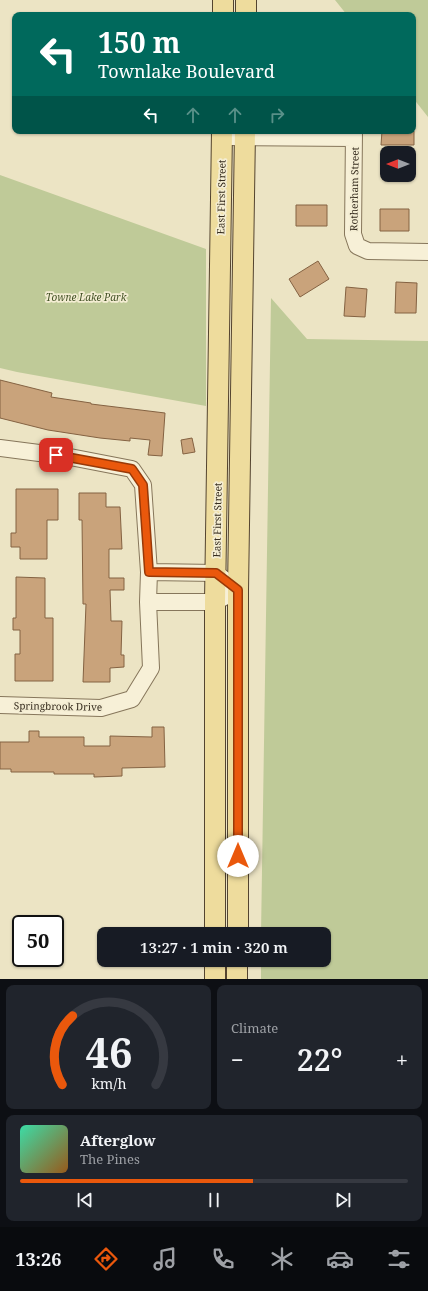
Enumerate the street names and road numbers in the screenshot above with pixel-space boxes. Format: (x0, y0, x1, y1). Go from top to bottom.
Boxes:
street label: Rotherham Street (346, 146, 362, 231)
street label: East First Street (213, 159, 229, 235)
street label: East First Street (209, 482, 225, 558)
street label: Springbrook Drive (14, 698, 102, 714)

